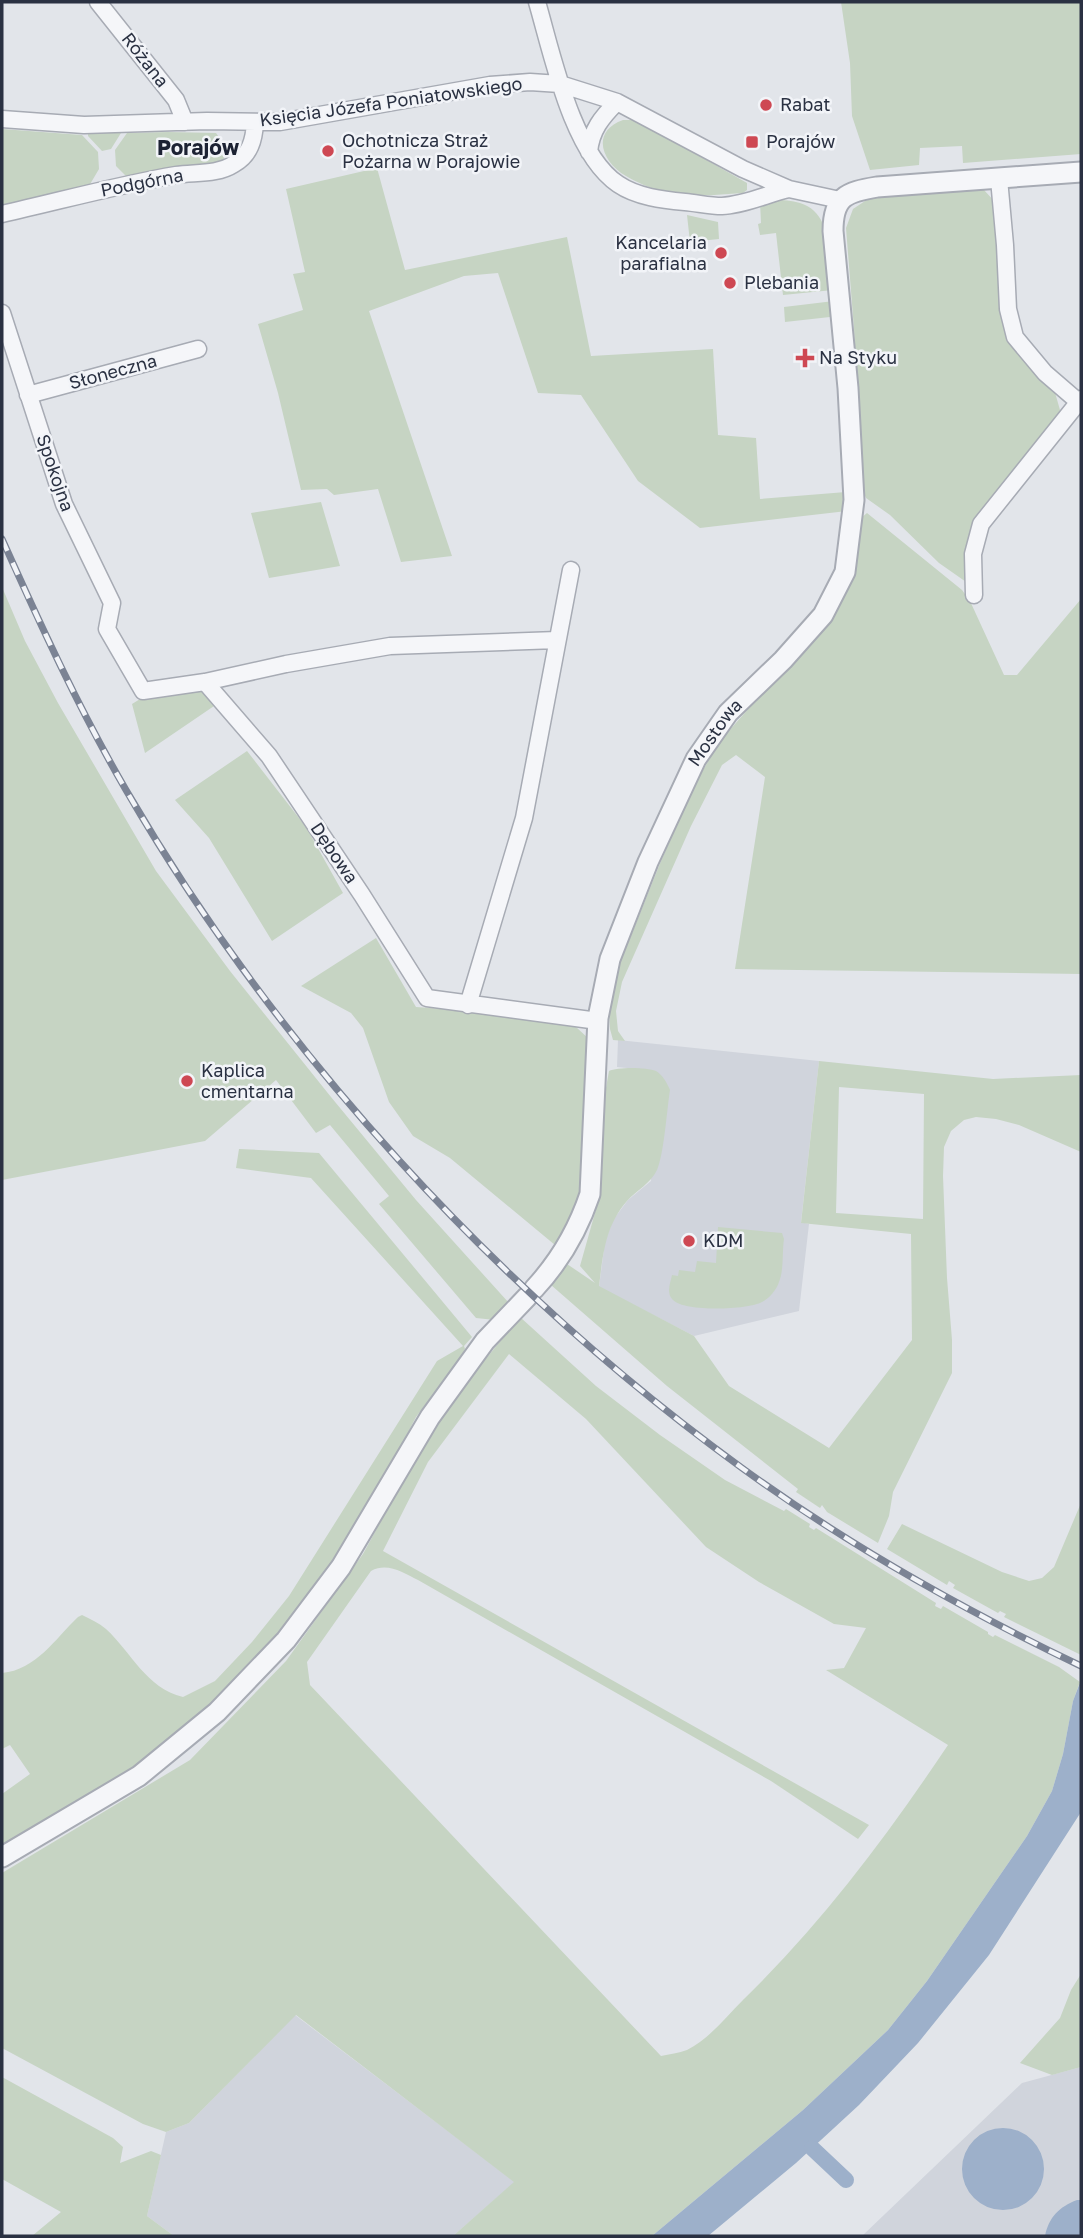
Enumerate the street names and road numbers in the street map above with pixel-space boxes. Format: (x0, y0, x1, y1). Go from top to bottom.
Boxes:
street label: Różana (118, 28, 174, 91)
street label: Księcia Józefa Poniatowskiego (258, 72, 524, 130)
street label: Podgórna (99, 163, 185, 201)
street label: Słoneczna (66, 349, 159, 393)
street label: Spokojna (33, 431, 79, 514)
street label: Mostowa (682, 693, 746, 770)
street label: Dębowa (306, 818, 363, 887)

